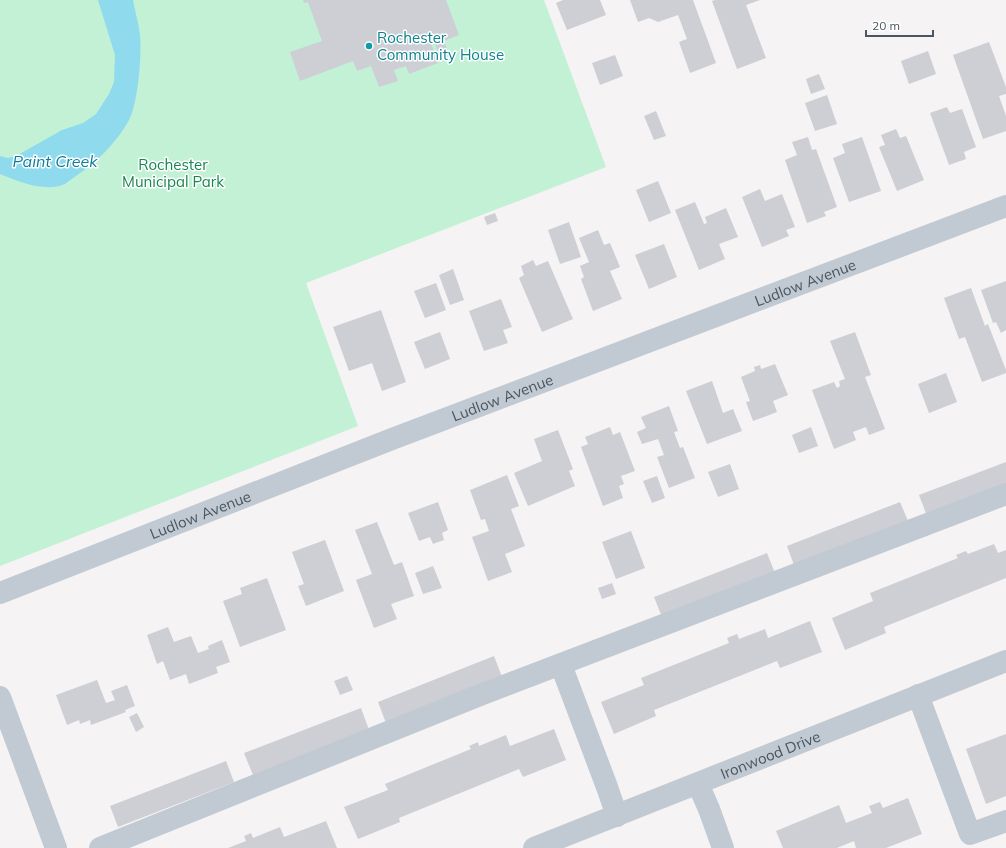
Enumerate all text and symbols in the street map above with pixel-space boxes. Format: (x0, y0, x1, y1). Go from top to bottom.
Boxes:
scale bar (866, 12, 933, 38)
text: 20 m (872, 18, 900, 33)
place label: Rochester Community House (377, 28, 504, 64)
marker: Rochester Community House (364, 41, 374, 51)
water label: Paint Creek (13, 151, 98, 171)
park label: Rochester Municipal Park (122, 155, 224, 191)
street label: Ludlow Avenue (752, 254, 858, 310)
street label: Ludlow Avenue (449, 369, 556, 425)
street label: Ludlow Avenue (147, 486, 253, 543)
street label: Ironwood Drive (717, 726, 823, 783)

